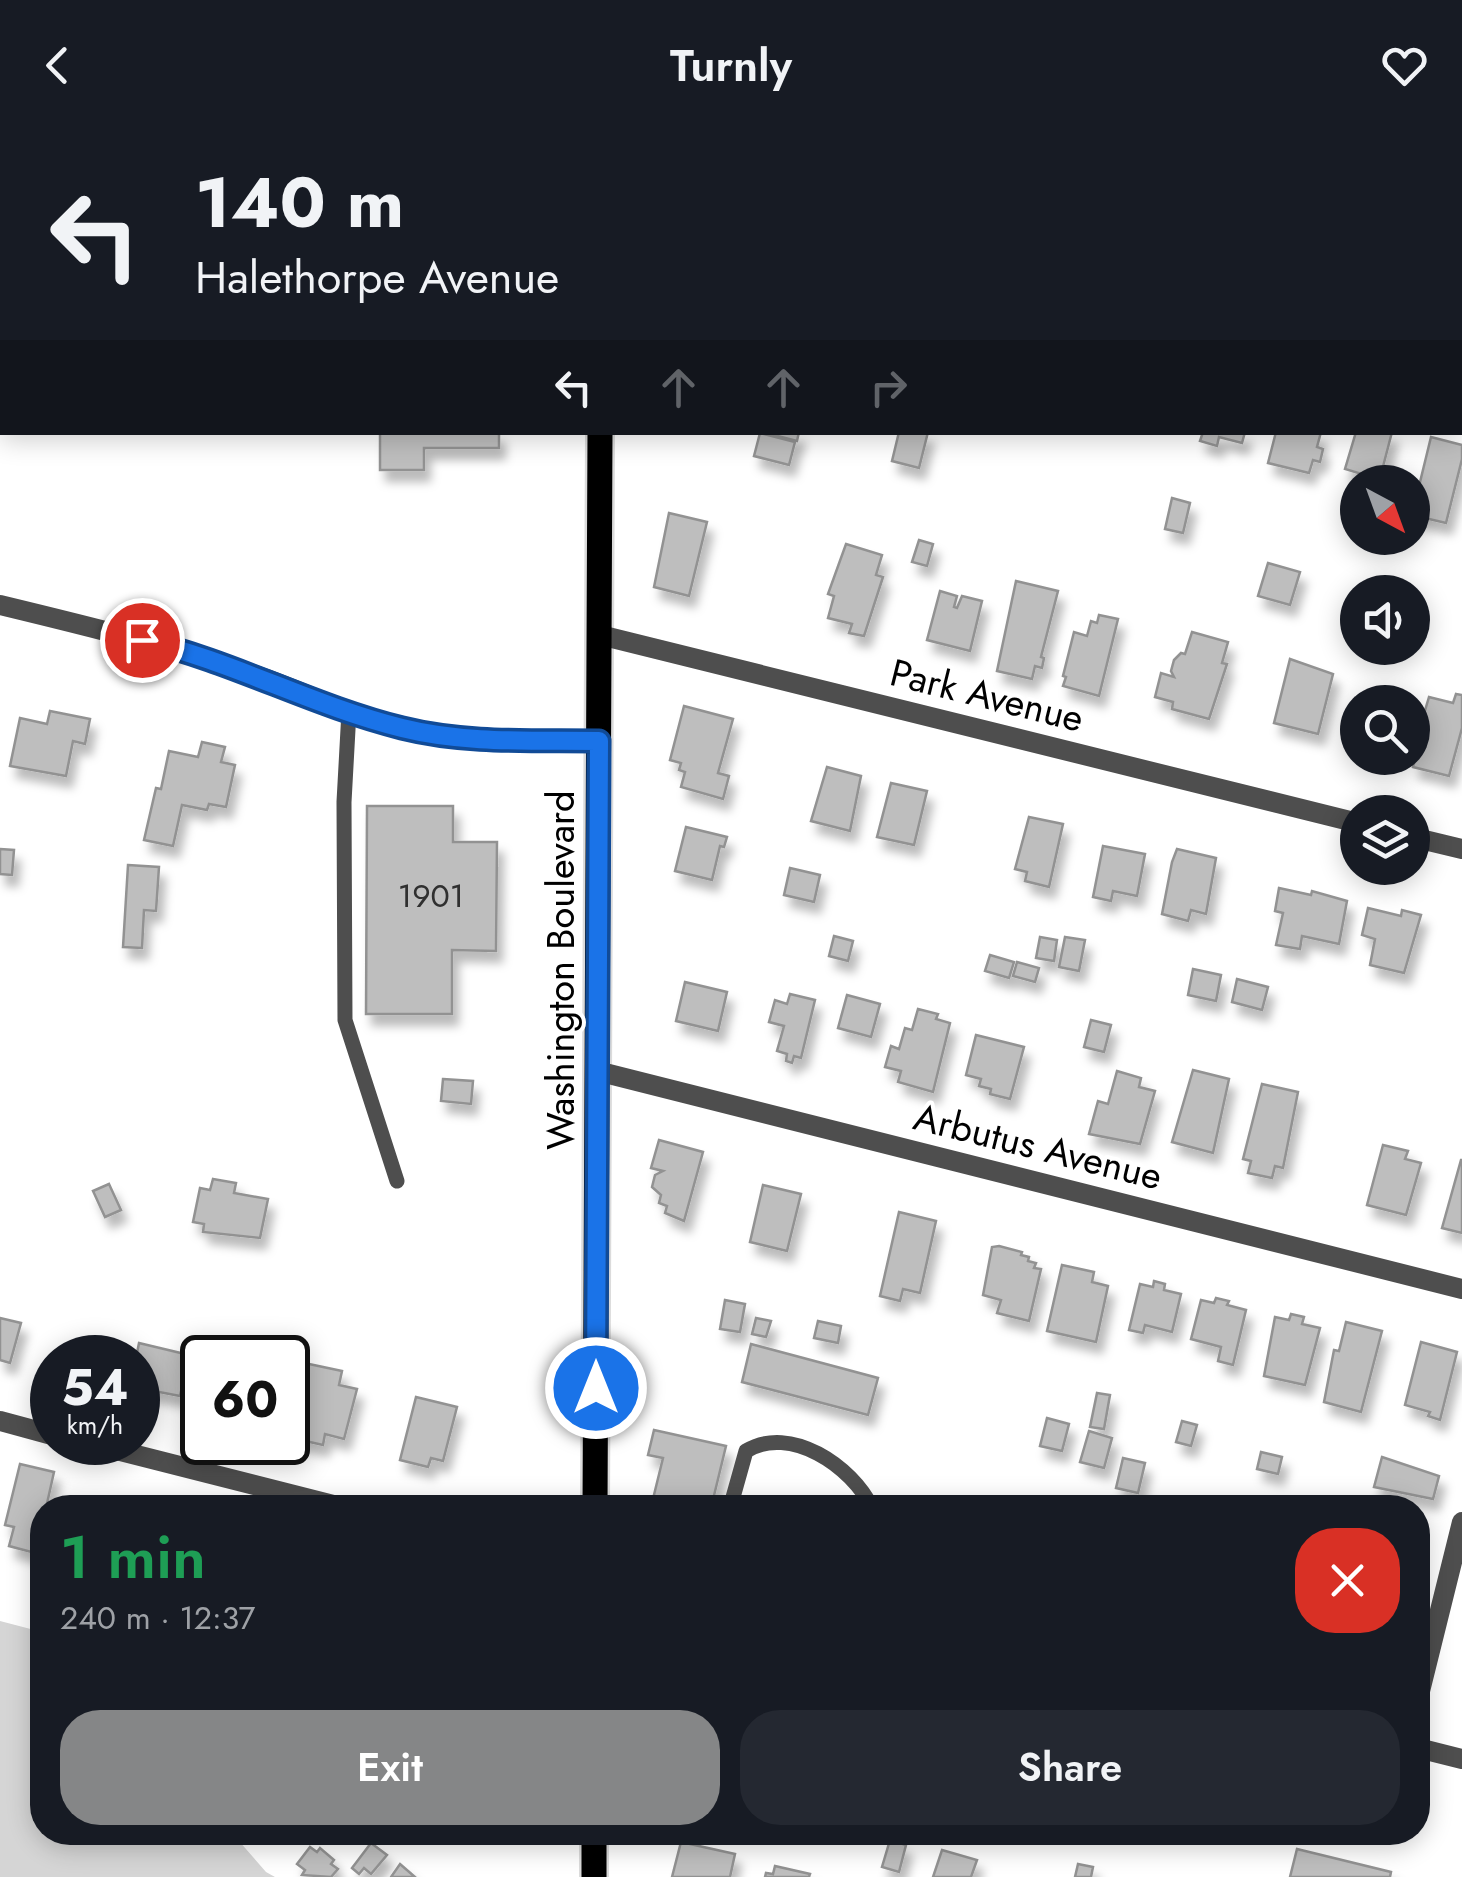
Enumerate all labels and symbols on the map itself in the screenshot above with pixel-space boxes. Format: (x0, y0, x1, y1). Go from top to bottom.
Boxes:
north arrow (1340, 465, 1430, 555)
pin (100, 598, 185, 683)
street label: Park Avenue (885, 644, 1089, 746)
street label: Washington Boulevard (533, 790, 588, 1150)
house number: 1901 (398, 873, 464, 919)
street label: Arbutus Avenue (908, 1089, 1168, 1203)
speed limit sign: 60 (180, 1335, 310, 1465)
position arrow (544, 1336, 648, 1440)

